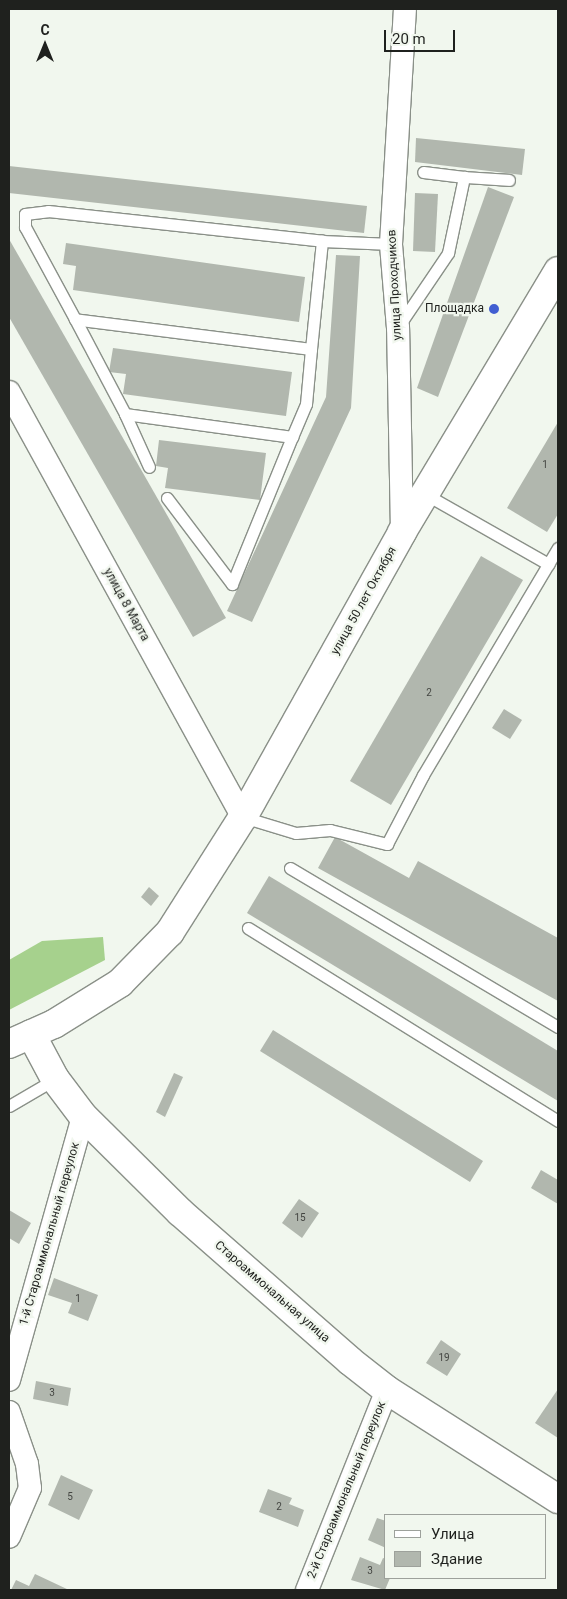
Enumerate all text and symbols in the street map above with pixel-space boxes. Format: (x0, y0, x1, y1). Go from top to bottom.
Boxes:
north arrow (20, 20, 70, 70)
scale bar (387, 20, 458, 52)
text: С (40, 22, 50, 38)
text: 20 m (392, 30, 426, 48)
street label: улица Проходчиков (385, 229, 405, 341)
place label: Площадка (425, 302, 484, 316)
marker: Площадка (488, 303, 500, 315)
house number: 1 (542, 459, 548, 471)
street label: улица 50 лет Октября (328, 544, 400, 658)
street label: улица 8 Марта (100, 566, 152, 644)
house number: 2 (426, 687, 432, 699)
street label: 1-й Староаммональный переулок (17, 1141, 83, 1327)
house number: 15 (294, 1212, 306, 1224)
street label: Староаммональная улица (212, 1238, 332, 1346)
house number: 1 (75, 1293, 81, 1305)
house number: 19 (438, 1352, 450, 1364)
house number: 3 (49, 1387, 55, 1399)
street label: 2-й Староаммональный переулок (305, 1399, 389, 1581)
house number: 5 (67, 1491, 73, 1503)
house number: 2 (276, 1501, 282, 1513)
legend (384, 1514, 547, 1579)
text: Улица (431, 1525, 474, 1543)
text: Здание (431, 1550, 482, 1568)
house number: 3 (367, 1565, 373, 1577)

